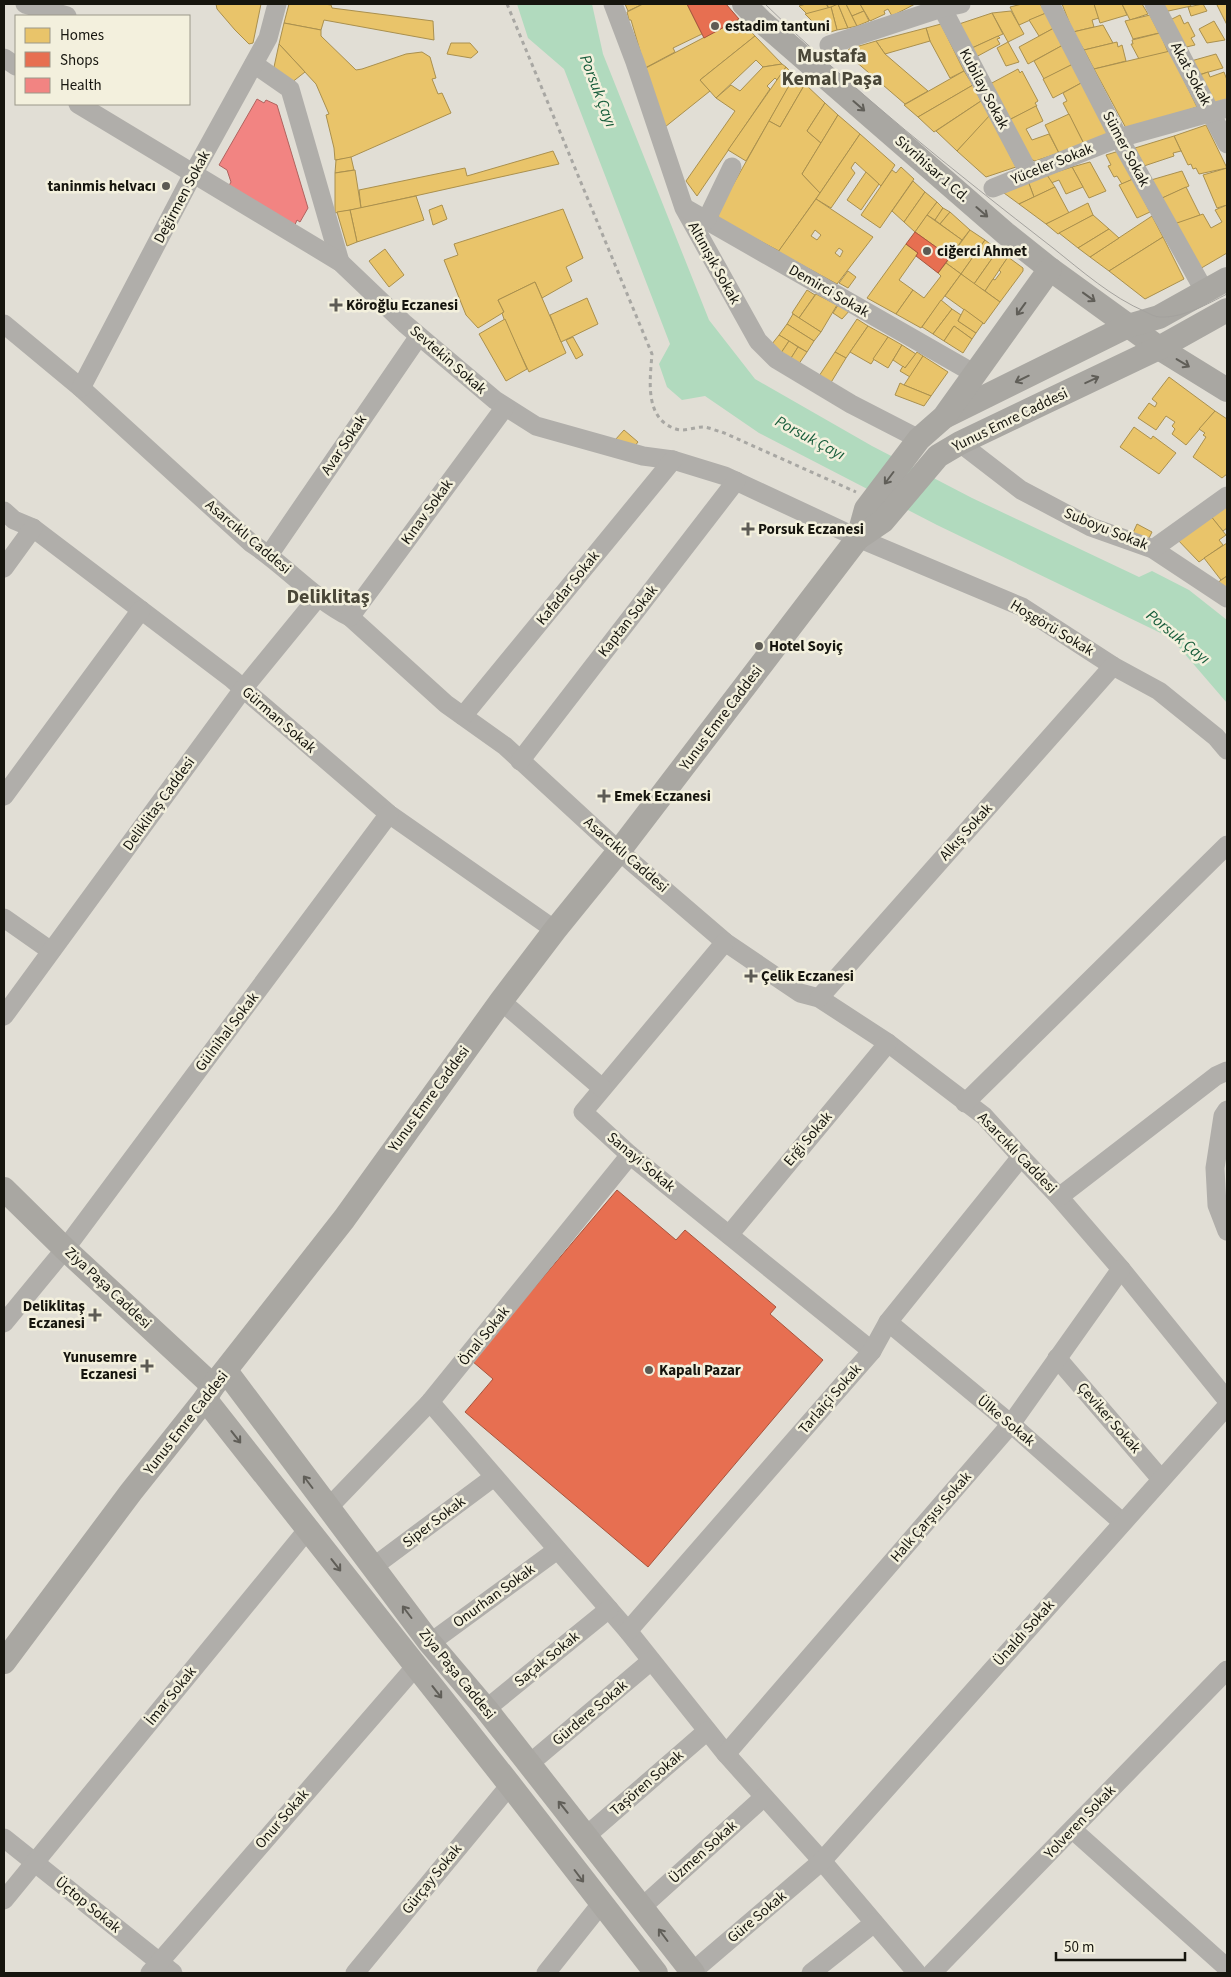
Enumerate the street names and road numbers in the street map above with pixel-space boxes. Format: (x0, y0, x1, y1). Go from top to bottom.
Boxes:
street label: Akat Sokak (1165, 38, 1217, 110)
street label: Kubilay Sokak (954, 45, 1014, 133)
street label: Sümer Sokak (1097, 108, 1155, 191)
street label: Sivrihisar 1 Cd. (890, 131, 974, 207)
street label: Yüceler Sokak (1007, 138, 1097, 190)
street label: Değirmen Sokak (149, 146, 216, 247)
street label: Altınışık Sokak (683, 218, 746, 309)
street label: Demirci Sokak (785, 259, 874, 323)
street label: Sevtekin Sokak (405, 321, 491, 400)
street label: Yunus Emre Caddesi (948, 383, 1071, 458)
street label: Avar Sokak (316, 410, 372, 479)
street label: Kınav Sokak (396, 474, 458, 549)
street label: Asarcıklı Caddesi (201, 495, 295, 579)
street label: Suboyu Sokak (1061, 503, 1152, 556)
street label: Kafadar Sokak (531, 546, 605, 630)
street label: Kaptan Sokak (593, 580, 663, 661)
street label: Hoşgörü Sokak (1006, 595, 1098, 662)
street label: Yunus Emre Caddesi (674, 661, 767, 776)
street label: Gürman Sokak (237, 682, 321, 759)
street label: Deliklitaş Caddesi (118, 753, 200, 855)
street label: Alkış Sokak (935, 798, 998, 865)
street label: Asarcıklı Caddesi (579, 812, 673, 898)
street label: Gülnihal Sokak (190, 988, 264, 1076)
street label: Yunus Emre Caddesi (383, 1042, 475, 1157)
street label: Erği Sokak (779, 1107, 837, 1171)
street label: Asarcıklı Caddesi (973, 1108, 1061, 1198)
street label: Sanayi Sokak (602, 1127, 680, 1197)
street label: Ziya Paşa Caddesi (60, 1242, 156, 1334)
street label: Önal Sokak (454, 1301, 515, 1370)
street label: Tarlaiçi Sokak (794, 1359, 867, 1439)
street label: Yunus Emre Caddesi (138, 1367, 233, 1480)
street label: Çeviker Sokak (1072, 1378, 1146, 1459)
street label: Ülke Sokak (973, 1391, 1040, 1452)
street label: Halk Çarşısı Sokak (886, 1467, 977, 1567)
street label: Siper Sokak (398, 1491, 470, 1553)
street label: Onurhan Sokak (449, 1559, 540, 1633)
street label: Ünaldı Sokak (989, 1595, 1060, 1671)
street label: Ziya Paşa Caddesi (414, 1624, 500, 1724)
street label: Saçak Sokak (510, 1626, 585, 1692)
street label: İmar Sokak (141, 1662, 202, 1730)
street label: Gürdere Sokak (548, 1675, 632, 1751)
street label: Taşören Sokak (606, 1745, 689, 1821)
street label: Yolveren Sokak (1039, 1780, 1121, 1864)
street label: Onur Sokak (250, 1784, 314, 1853)
street label: Üzmen Sokak (664, 1815, 742, 1888)
street label: Gürçay Sokak (397, 1839, 467, 1919)
street label: Üçtop Sokak (51, 1872, 126, 1938)
street label: Güre Sokak (723, 1886, 792, 1948)

